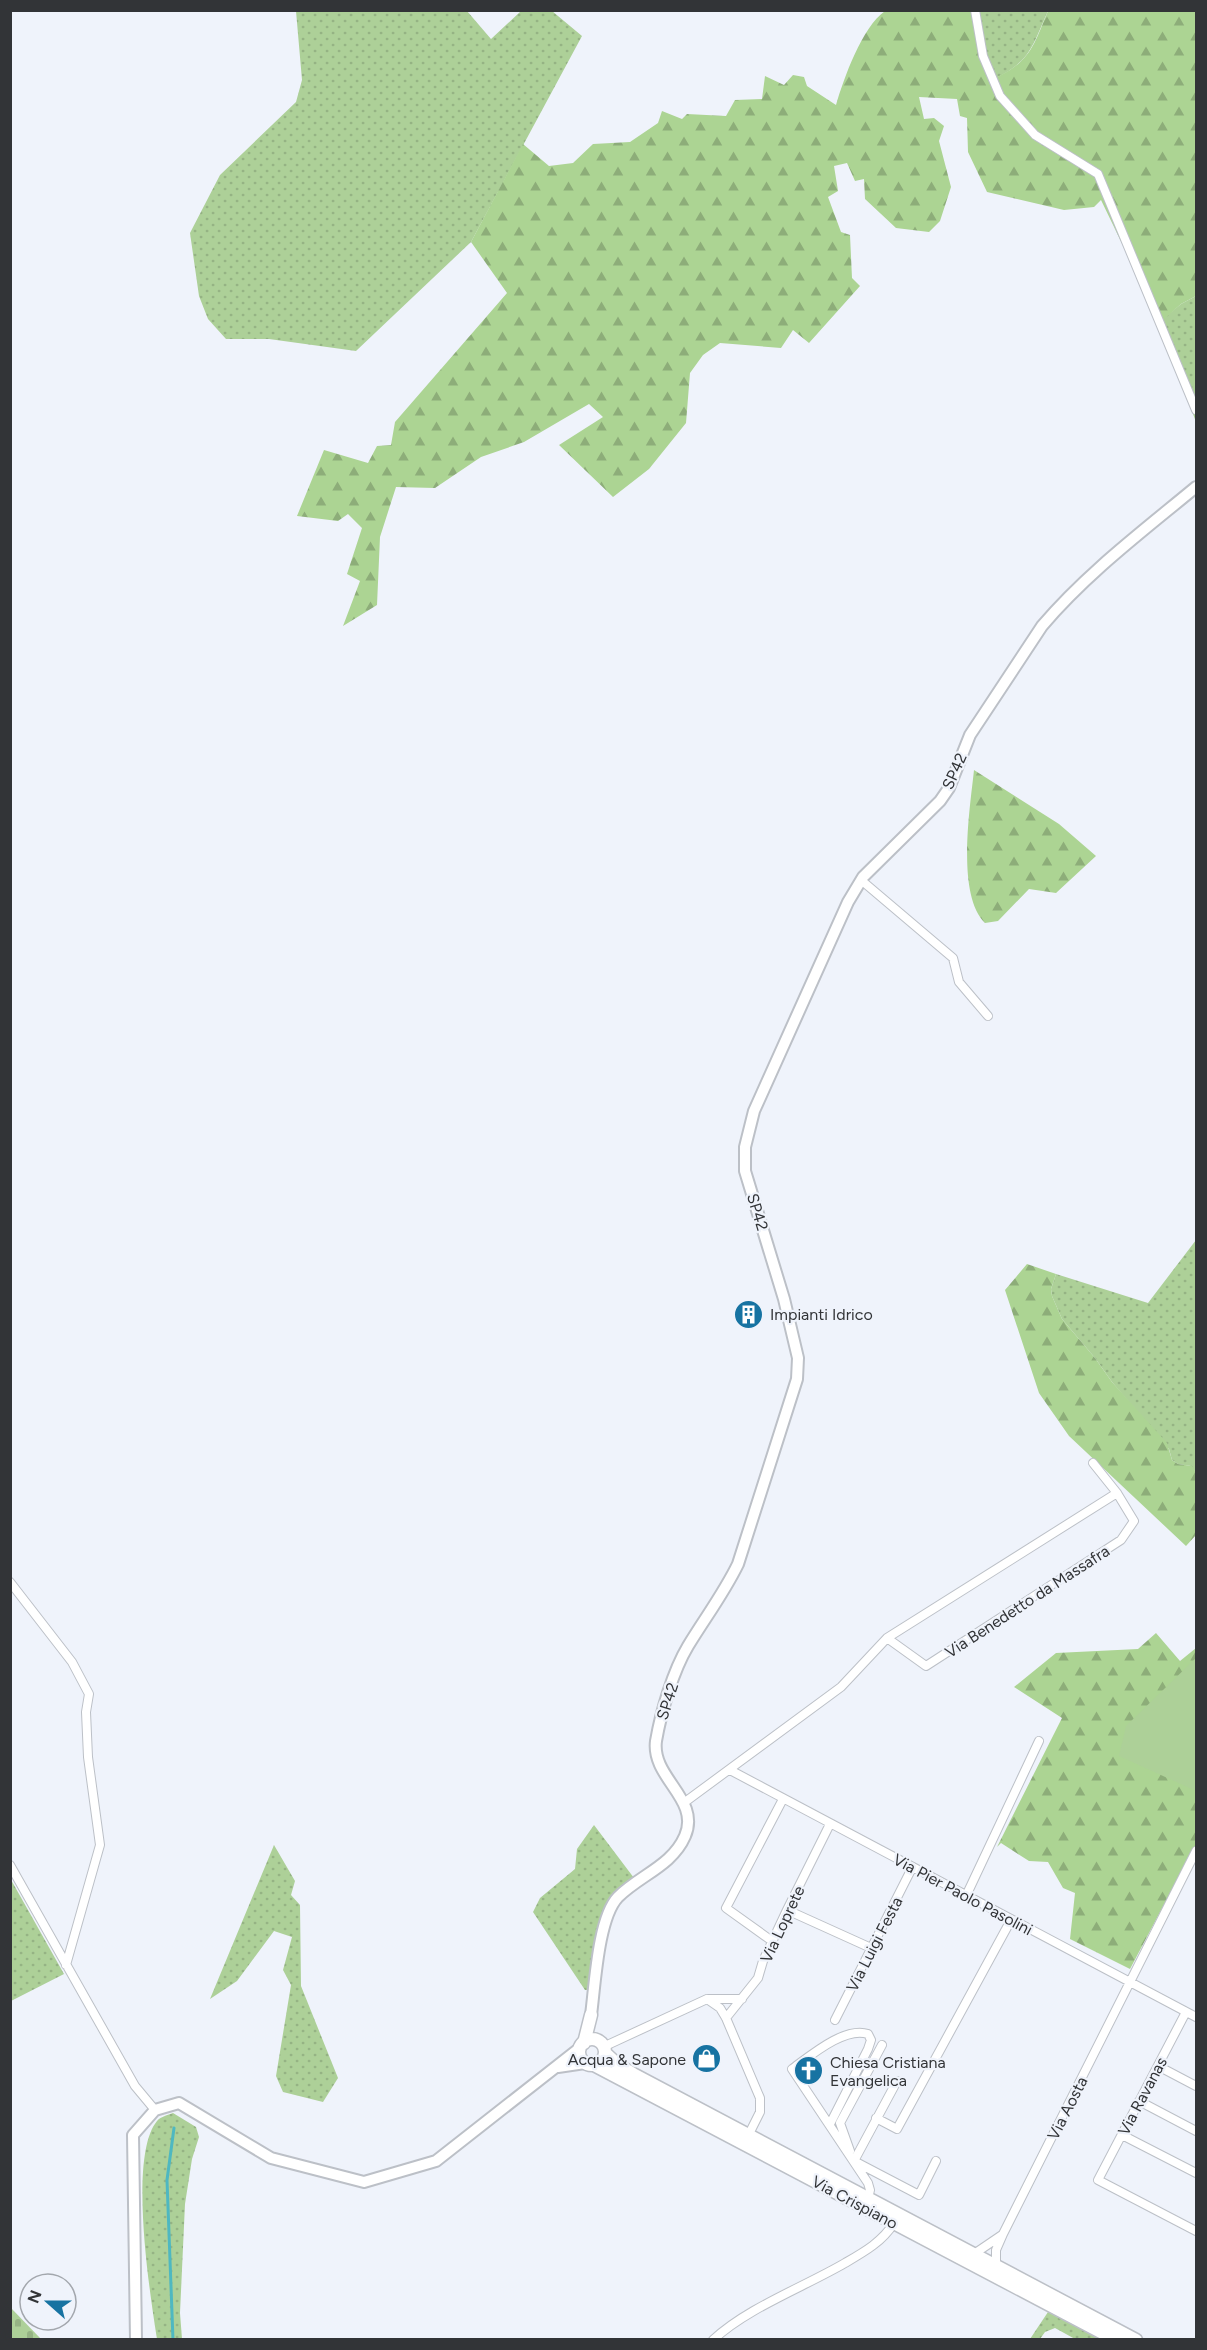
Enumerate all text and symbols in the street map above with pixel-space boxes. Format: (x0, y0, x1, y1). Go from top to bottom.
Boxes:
street label: SP42 (938, 750, 971, 792)
street label: SP42 (743, 1191, 772, 1233)
building icon: Impianti Idrico (733, 1298, 765, 1330)
place label: Impianti Idrico (770, 1305, 873, 1324)
street label: Via Benedetto da Massafra (941, 1541, 1113, 1662)
street label: SP42 (653, 1680, 682, 1722)
street label: Via Pier Paolo Pasolini (890, 1850, 1036, 1939)
street label: Via Loprete (756, 1882, 809, 1966)
street label: Via Luigi Festa (842, 1894, 906, 1995)
shop icon: Acqua & Sapone (691, 2043, 723, 2075)
place label: Acqua & Sapone (568, 2050, 686, 2069)
place label: Chiesa Cristiana Evangelica (830, 2053, 946, 2090)
street label: Via Ravanas (1114, 2054, 1171, 2139)
church icon: Chiesa Cristiana Evangelica (793, 2055, 825, 2087)
street label: Via Aosta (1043, 2073, 1091, 2143)
street label: Via Crispiano (809, 2172, 901, 2233)
north arrow (18, 2272, 78, 2332)
text: N (23, 2288, 46, 2306)

